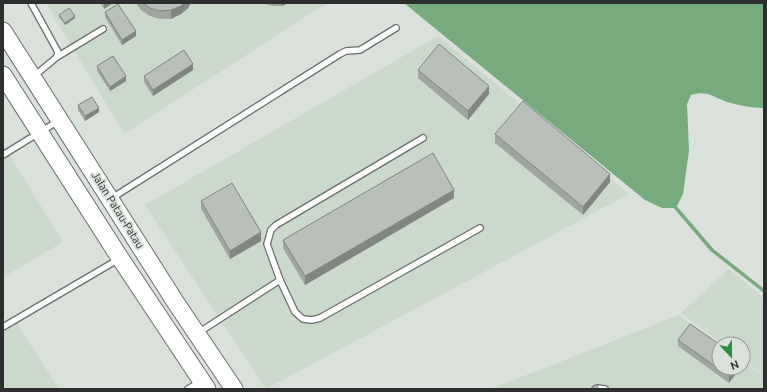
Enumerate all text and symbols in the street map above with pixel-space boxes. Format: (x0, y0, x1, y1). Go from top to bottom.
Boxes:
street label: Jalan Patau-Patau (90, 169, 146, 251)
north arrow (711, 336, 751, 376)
text: N (729, 358, 741, 372)

